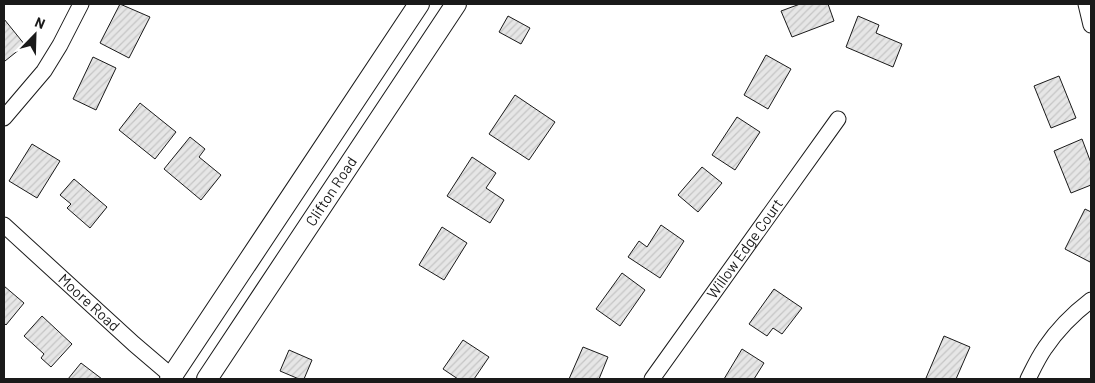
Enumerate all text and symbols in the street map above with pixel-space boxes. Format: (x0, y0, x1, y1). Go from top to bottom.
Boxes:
north arrow (10, 10, 60, 60)
text: N (33, 13, 48, 32)
street label: Clifton Road (301, 153, 360, 229)
street label: Willow Edge Court (703, 195, 786, 302)
street label: Moore Road (55, 269, 124, 334)

